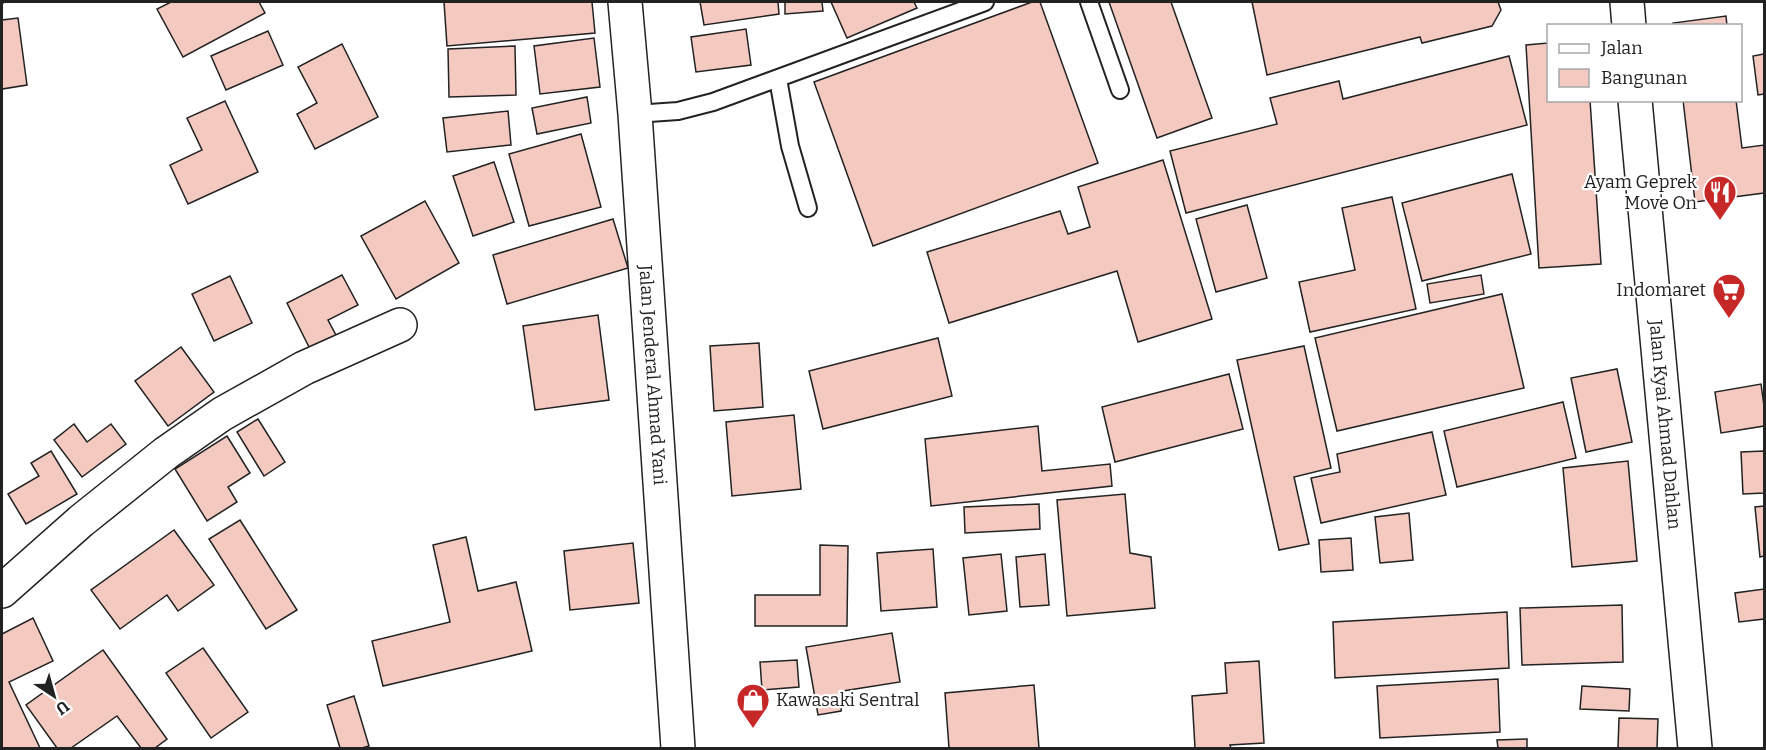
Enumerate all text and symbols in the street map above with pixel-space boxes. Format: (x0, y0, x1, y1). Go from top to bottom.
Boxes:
legend (1547, 24, 1742, 102)
text: Jalan (1600, 37, 1643, 59)
text: Bangunan (1601, 67, 1688, 89)
place label: Ayam Geprek Move On (1584, 171, 1698, 214)
restaurant icon: Ayam Geprek Move On (1702, 174, 1738, 221)
street label: Jalan Jenderal Ahmad Yani (634, 263, 671, 486)
supermarket icon: Indomaret (1711, 272, 1747, 319)
place label: Indomaret (1616, 279, 1706, 301)
street label: Jalan Kyai Ahmad Dahlan (1644, 318, 1686, 531)
north arrow (24, 666, 84, 726)
shop icon: Kawasaki Sentral (735, 682, 771, 729)
place label: Kawasaki Sentral (776, 689, 919, 711)
text: U (52, 697, 73, 719)

